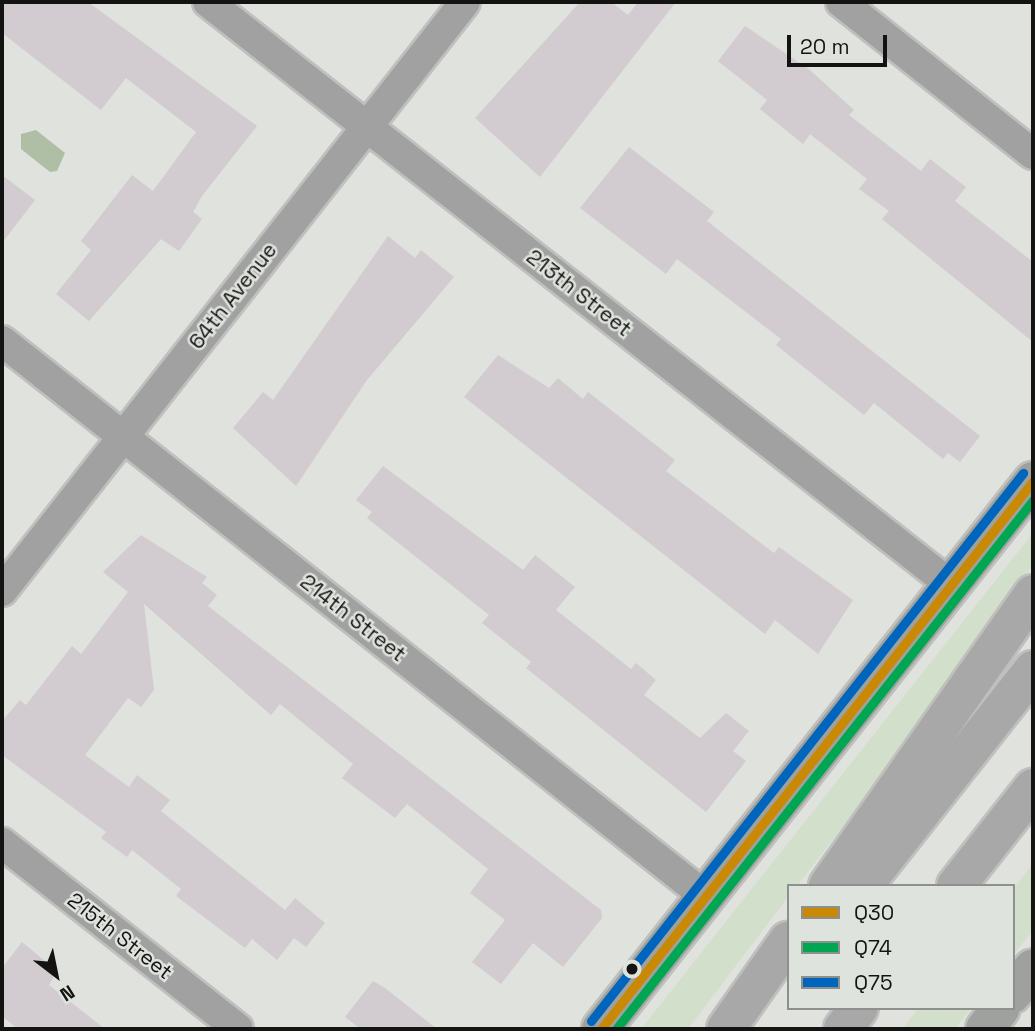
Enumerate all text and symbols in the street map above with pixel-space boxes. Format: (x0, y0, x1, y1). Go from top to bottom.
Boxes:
scale bar (790, 21, 890, 65)
text: 20 m (800, 33, 850, 60)
street label: 64th Avenue (184, 238, 282, 354)
street label: 213th Street (522, 244, 636, 342)
street label: 214th Street (295, 569, 411, 667)
legend (786, 884, 1014, 1010)
street label: 215th Street (63, 887, 177, 985)
text: Q30 (854, 899, 894, 926)
text: Q74 (854, 934, 892, 961)
north arrow (21, 940, 91, 1010)
unlabelled marker (625, 962, 639, 976)
text: Q75 (854, 969, 892, 996)
text: N (55, 979, 79, 1007)

